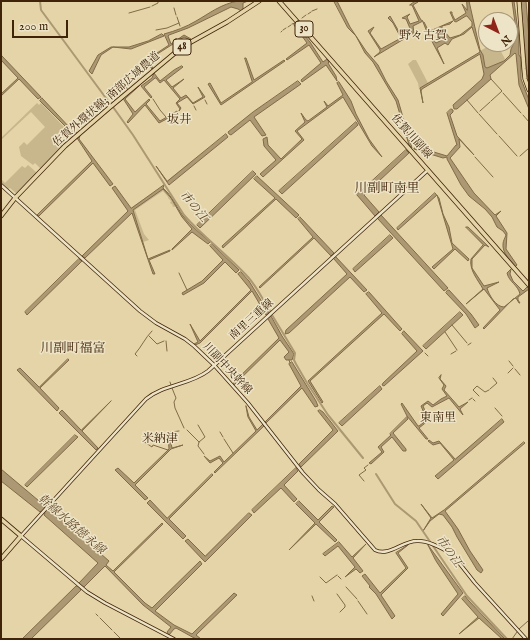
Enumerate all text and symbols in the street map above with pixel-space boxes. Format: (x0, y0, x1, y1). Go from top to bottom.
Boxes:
scale bar (14, 12, 70, 38)
north arrow (478, 12, 518, 52)
text: 200 m (19, 19, 48, 34)
road number: 30 (295, 21, 313, 37)
district label: 野々古賀 (399, 30, 447, 44)
text: N (497, 32, 514, 49)
road number: 48 (173, 39, 191, 55)
street label: 佐賀外環状線; 南部広域農道 (51, 50, 163, 150)
street label: 佐賀川副線 (388, 112, 434, 162)
district label: 坂井 (167, 114, 191, 128)
district label: 川副町南里 (355, 181, 419, 197)
water label: 市の江 (176, 189, 210, 225)
street label: 南里三重線 (227, 297, 277, 343)
street label: 川副中央幹線 (200, 340, 254, 398)
district label: 川副町福富 (41, 341, 105, 357)
district label: 東南里 (420, 412, 456, 426)
district label: 米納津 (142, 433, 178, 447)
water label: 幹線水路徳永線 (35, 492, 107, 558)
water label: 市の江 (432, 533, 464, 571)

